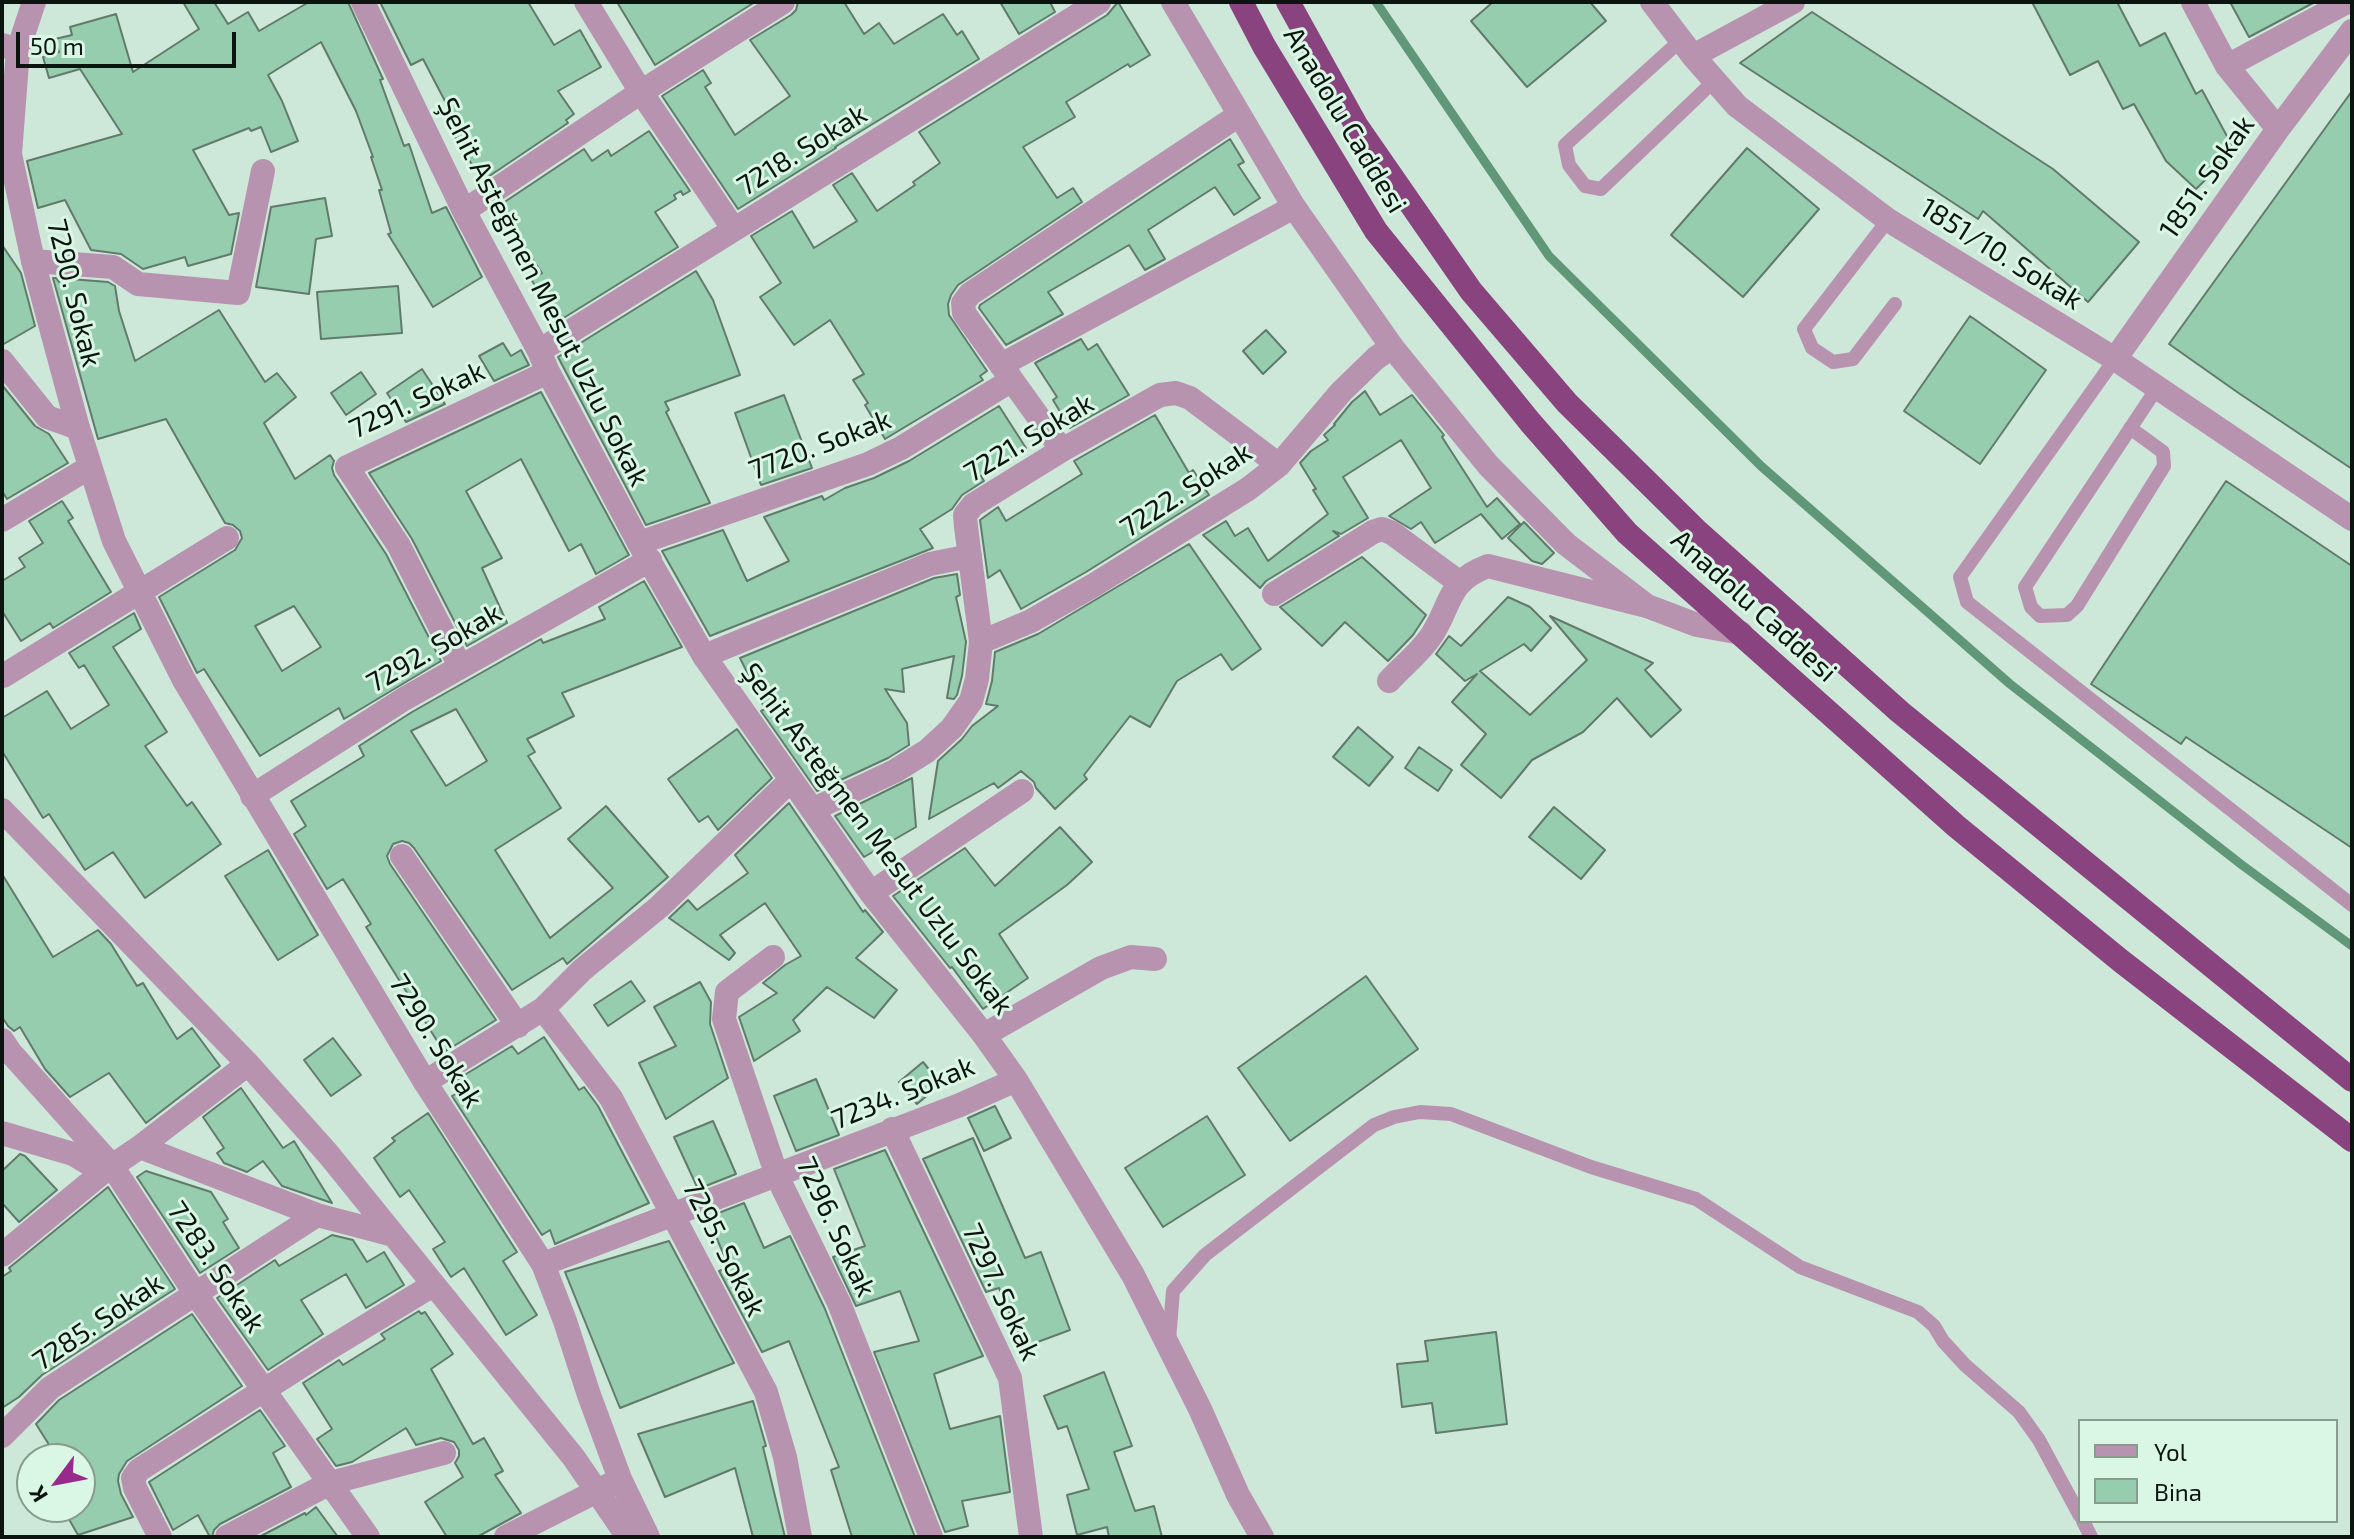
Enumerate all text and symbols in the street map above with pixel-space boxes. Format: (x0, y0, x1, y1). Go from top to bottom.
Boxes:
scale bar (20, 16, 240, 66)
street label: Anadolu Caddesi (1276, 21, 1414, 219)
text: 50 m (30, 31, 84, 60)
street label: Şehit Asteğmen Mesut Uzlu Sokak (430, 92, 656, 492)
street label: 7218. Sokak (731, 97, 873, 203)
street label: 1851. Sokak (2152, 109, 2262, 245)
street label: 1851/10. Sokak (1914, 191, 2088, 317)
street label: 7290. Sokak (39, 216, 109, 370)
street label: 7291. Sokak (344, 354, 490, 446)
street label: 7221. Sokak (958, 386, 1100, 490)
street label: 7720. Sokak (744, 403, 896, 487)
street label: 7222. Sokak (1114, 435, 1258, 545)
street label: Anadolu Caddesi (1664, 523, 1844, 689)
street label: 7292. Sokak (361, 596, 507, 700)
street label: Şehit Asteğmen Mesut Uzlu Sokak (734, 657, 1020, 1021)
street label: 7290. Sokak (382, 968, 490, 1114)
street label: 7234. Sokak (827, 1049, 979, 1137)
street label: 7296. Sokak (789, 1152, 883, 1302)
street label: 7295. Sokak (675, 1174, 773, 1322)
street label: 7283. Sokak (160, 1195, 272, 1339)
street label: 7297. Sokak (955, 1218, 1047, 1366)
street label: 7285. Sokak (26, 1266, 170, 1378)
legend (2078, 1419, 2338, 1523)
text: Yol (2154, 1437, 2187, 1466)
north arrow (16, 1443, 96, 1523)
text: Bina (2154, 1477, 2202, 1506)
text: K (23, 1482, 52, 1507)

